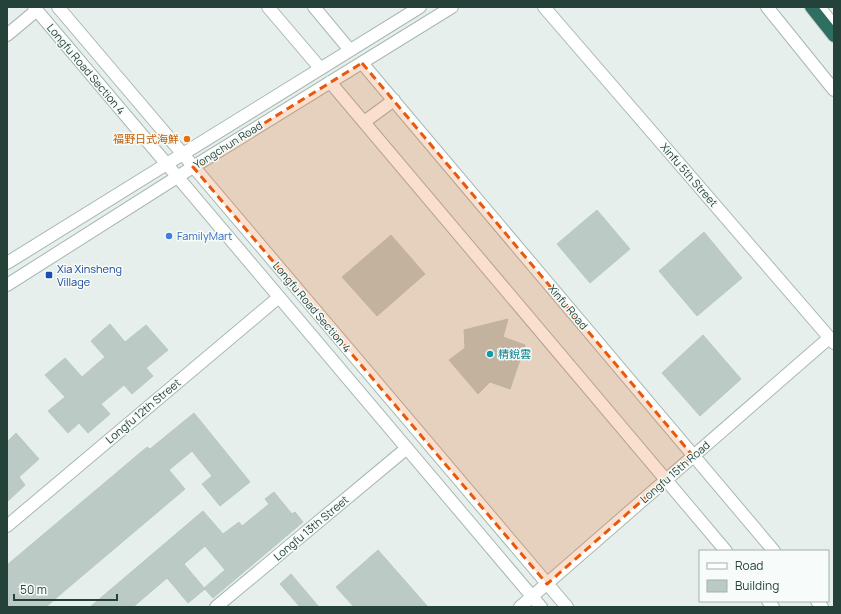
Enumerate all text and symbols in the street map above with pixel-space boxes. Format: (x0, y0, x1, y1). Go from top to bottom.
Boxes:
street label: Longfu Road Section 4 (44, 20, 129, 117)
street label: Yongchun Road (190, 117, 265, 172)
place label: 福野日式海鮮 (113, 131, 179, 146)
marker: 福野日式海鮮 (182, 134, 192, 144)
street label: Xinfu 5th Street (657, 139, 721, 210)
place label: FamilyMart (177, 228, 232, 243)
marker: FamilyMart (164, 231, 174, 241)
street label: Longfu Road Section 4 (270, 258, 355, 355)
place label: Xia Xinsheng Village (57, 261, 122, 289)
marker: Xia Xinsheng Village (44, 270, 54, 280)
street label: Xinfu Road (545, 281, 592, 332)
place label: 精銳雲 (498, 346, 531, 361)
marker: 精銳雲 (485, 349, 495, 359)
street label: Longfu 12th Street (102, 375, 183, 447)
street label: Longfu 15th Road (637, 437, 713, 506)
street label: Longfu 13th Street (270, 492, 351, 563)
legend (699, 550, 829, 602)
text: Road (735, 557, 763, 574)
scale bar (14, 576, 117, 602)
text: Building (735, 577, 779, 594)
text: 50 m (20, 581, 47, 598)

